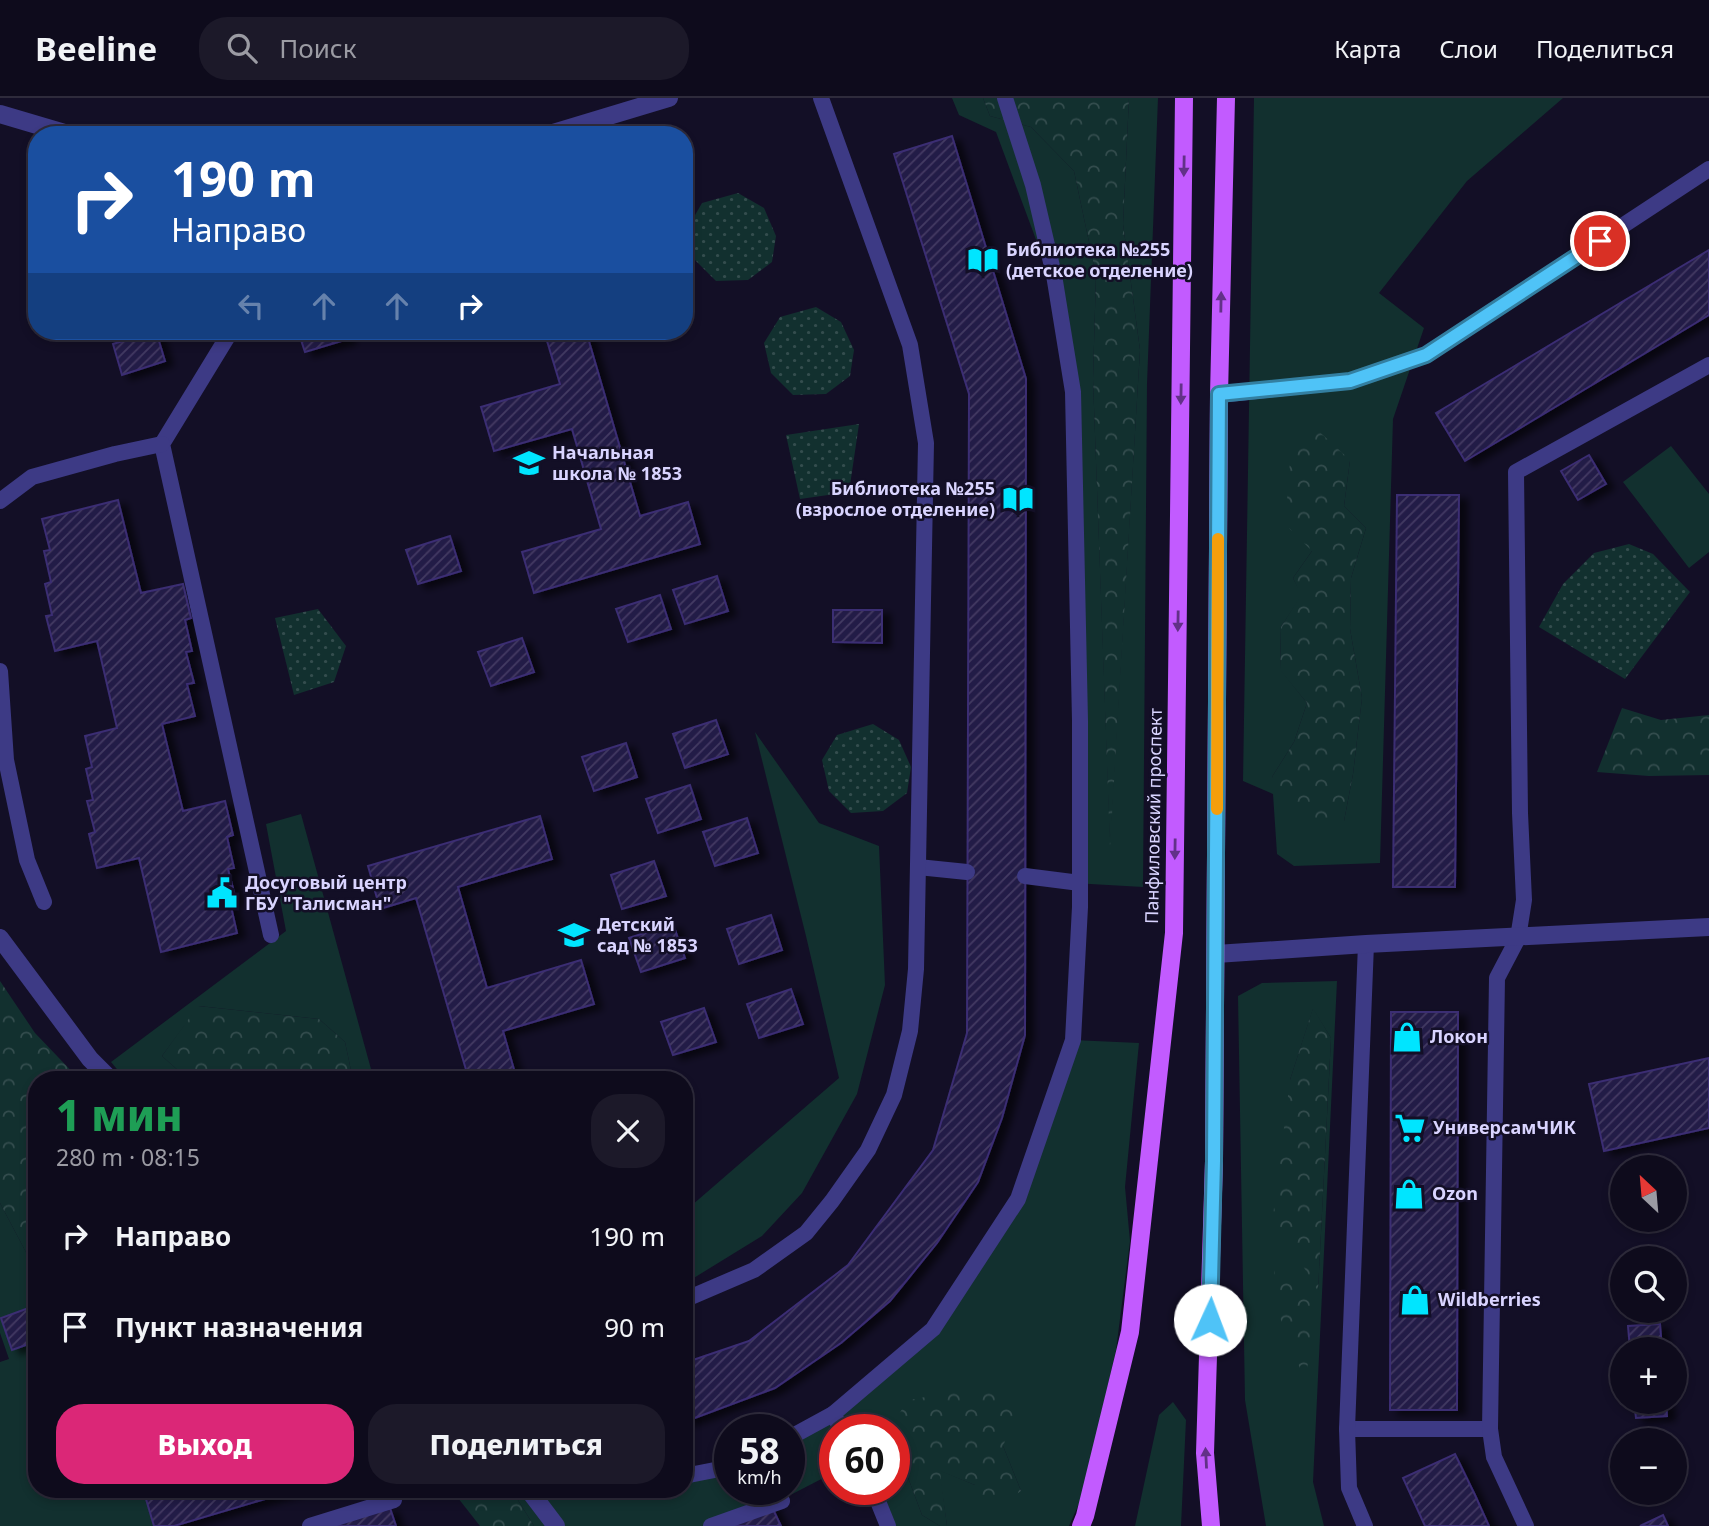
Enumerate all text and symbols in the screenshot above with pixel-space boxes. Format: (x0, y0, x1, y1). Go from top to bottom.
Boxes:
search box (199, 17, 689, 80)
text: Beeline (35, 26, 157, 71)
icon: search (223, 29, 261, 67)
text: Поиск (279, 30, 356, 66)
text: Карта (1334, 32, 1401, 65)
text: Слои (1439, 32, 1498, 65)
text: Поделиться (1536, 32, 1674, 65)
text: 190 m (171, 145, 316, 211)
icon: right (56, 154, 147, 245)
one-way arrow (1178, 155, 1189, 177)
text: Направо (171, 208, 306, 251)
pin (1570, 211, 1630, 271)
icon: arrive (1581, 222, 1619, 260)
place label: Библиотека №255 (детское отделение) (1006, 237, 1193, 282)
library icon: Библиотека №255 (детское отделение) (966, 243, 1000, 277)
icon: left (232, 287, 270, 325)
icon: ahead (305, 287, 343, 325)
icon: ahead (378, 287, 416, 325)
icon: right (451, 287, 489, 325)
one-way arrow (1216, 291, 1227, 313)
one-way arrow (1175, 383, 1187, 405)
place label: Начальная школа № 1853 (552, 440, 682, 485)
school or university icon: Начальная школа № 1853 (512, 446, 546, 480)
place label: Библиотека №255 (взрослое отделение) (796, 476, 995, 521)
library icon: Библиотека №255 (взрослое отделение) (1001, 482, 1035, 516)
one-way arrow (1172, 610, 1184, 632)
street label: Панфиловский проспект (1139, 707, 1167, 924)
one-way arrow (1169, 838, 1181, 860)
place label: Досуговый центр ГБУ "Талисман" (245, 870, 407, 915)
public building icon: Досуговый центр ГБУ "Талисман" (205, 876, 239, 910)
place label: Детский сад № 1853 (597, 912, 698, 957)
school or university icon: Детский сад № 1853 (557, 918, 591, 952)
shop icon: Локон (1390, 1020, 1424, 1054)
place label: Локон (1430, 1024, 1488, 1048)
text: 1 мин (56, 1086, 183, 1143)
button: close (591, 1094, 665, 1168)
supermarket icon: УниверсамЧИК (1393, 1111, 1427, 1145)
place label: УниверсамЧИК (1433, 1115, 1576, 1139)
text: 280 m · 08:15 (56, 1141, 200, 1173)
north arrow (1610, 1155, 1687, 1232)
map controls (1610, 1155, 1687, 1505)
shop icon: Ozon (1392, 1177, 1426, 1211)
place label: Ozon (1432, 1181, 1478, 1205)
icon: right (56, 1217, 94, 1255)
text: Направо (115, 1218, 231, 1254)
text: 190 m (589, 1218, 665, 1254)
button: search (1610, 1246, 1687, 1323)
position arrow (1173, 1283, 1247, 1357)
shop icon: Wildberries (1398, 1283, 1432, 1317)
place label: Wildberries (1438, 1287, 1541, 1311)
icon: arrive (56, 1308, 94, 1346)
text: Пункт назначения (115, 1309, 363, 1345)
text: 90 m (604, 1309, 665, 1345)
button: + (1610, 1337, 1687, 1414)
button: Выход (56, 1404, 354, 1484)
button: Поделиться (368, 1404, 665, 1484)
speed limit sign: 60 (819, 1414, 910, 1505)
text: 58 (739, 1427, 780, 1474)
button: − (1610, 1428, 1687, 1505)
one-way arrow (1201, 1447, 1212, 1469)
text: km/h (737, 1465, 782, 1489)

